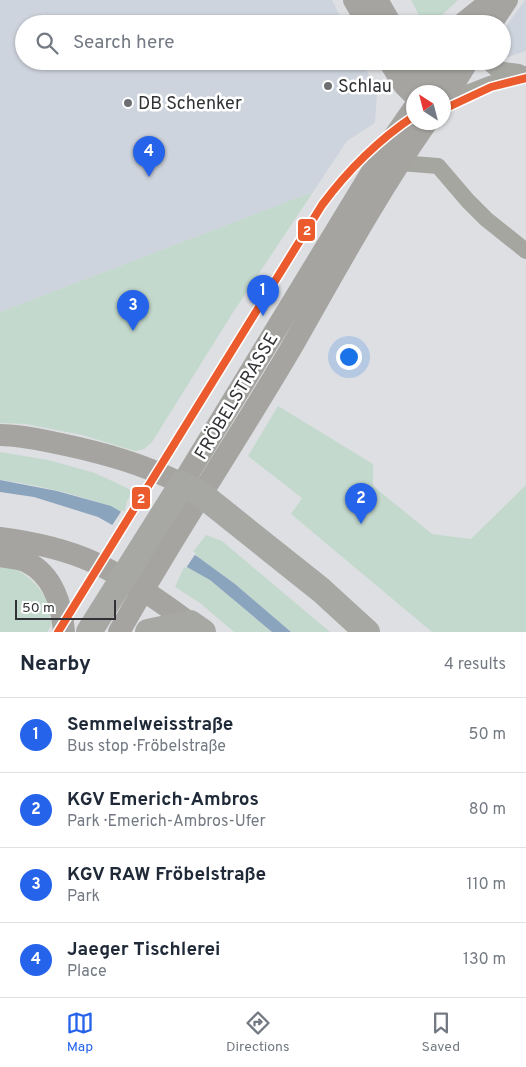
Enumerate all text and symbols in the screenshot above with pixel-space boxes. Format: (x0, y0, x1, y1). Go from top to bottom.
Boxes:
search box (15, 15, 511, 70)
icon: search (33, 29, 61, 57)
text: Search here (73, 31, 175, 55)
place label: Schlau (338, 76, 392, 99)
marker: Schlau (322, 80, 334, 92)
north arrow (406, 85, 451, 130)
place label: DB Schenker (138, 93, 242, 116)
marker: DB Schenker (122, 97, 134, 109)
pin: 4 (133, 136, 165, 177)
line badge: 2 (297, 218, 316, 242)
text: 2 (303, 223, 311, 240)
pin: 1 (247, 275, 279, 316)
pin: 3 (117, 290, 149, 331)
street label: FRÖBELSTRASSE (189, 328, 284, 464)
your location (336, 344, 362, 370)
pin: 2 (345, 483, 377, 524)
line badge: 2 (131, 486, 151, 510)
text: 2 (137, 491, 145, 508)
scale bar (15, 597, 116, 620)
text: 50 m (22, 600, 55, 617)
text: Nearby (20, 651, 91, 678)
text: 4 results (444, 655, 506, 675)
text: Semmelweisstraße (67, 713, 233, 737)
text: 1 (33, 725, 39, 745)
text: 50 m (469, 725, 506, 745)
text: Bus stop · Fröbelstraße (67, 737, 226, 757)
text: KGV Emerich-Ambros (67, 788, 259, 812)
text: 2 (31, 800, 41, 820)
text: 80 m (469, 800, 506, 820)
text: Park · Emerich-Ambros-Ufer (67, 812, 266, 832)
text: KGV RAW Fröbelstraße (67, 863, 266, 887)
text: 3 (31, 875, 41, 895)
text: 110 m (466, 875, 506, 895)
text: Park (67, 887, 100, 907)
text: Jaeger Tischlerei (67, 938, 220, 962)
text: 4 (31, 950, 41, 970)
text: 130 m (463, 950, 506, 970)
text: Place (67, 962, 107, 982)
tab: Map (66, 1009, 94, 1056)
tab: Directions (226, 1009, 290, 1056)
tab: Saved (422, 1009, 460, 1056)

